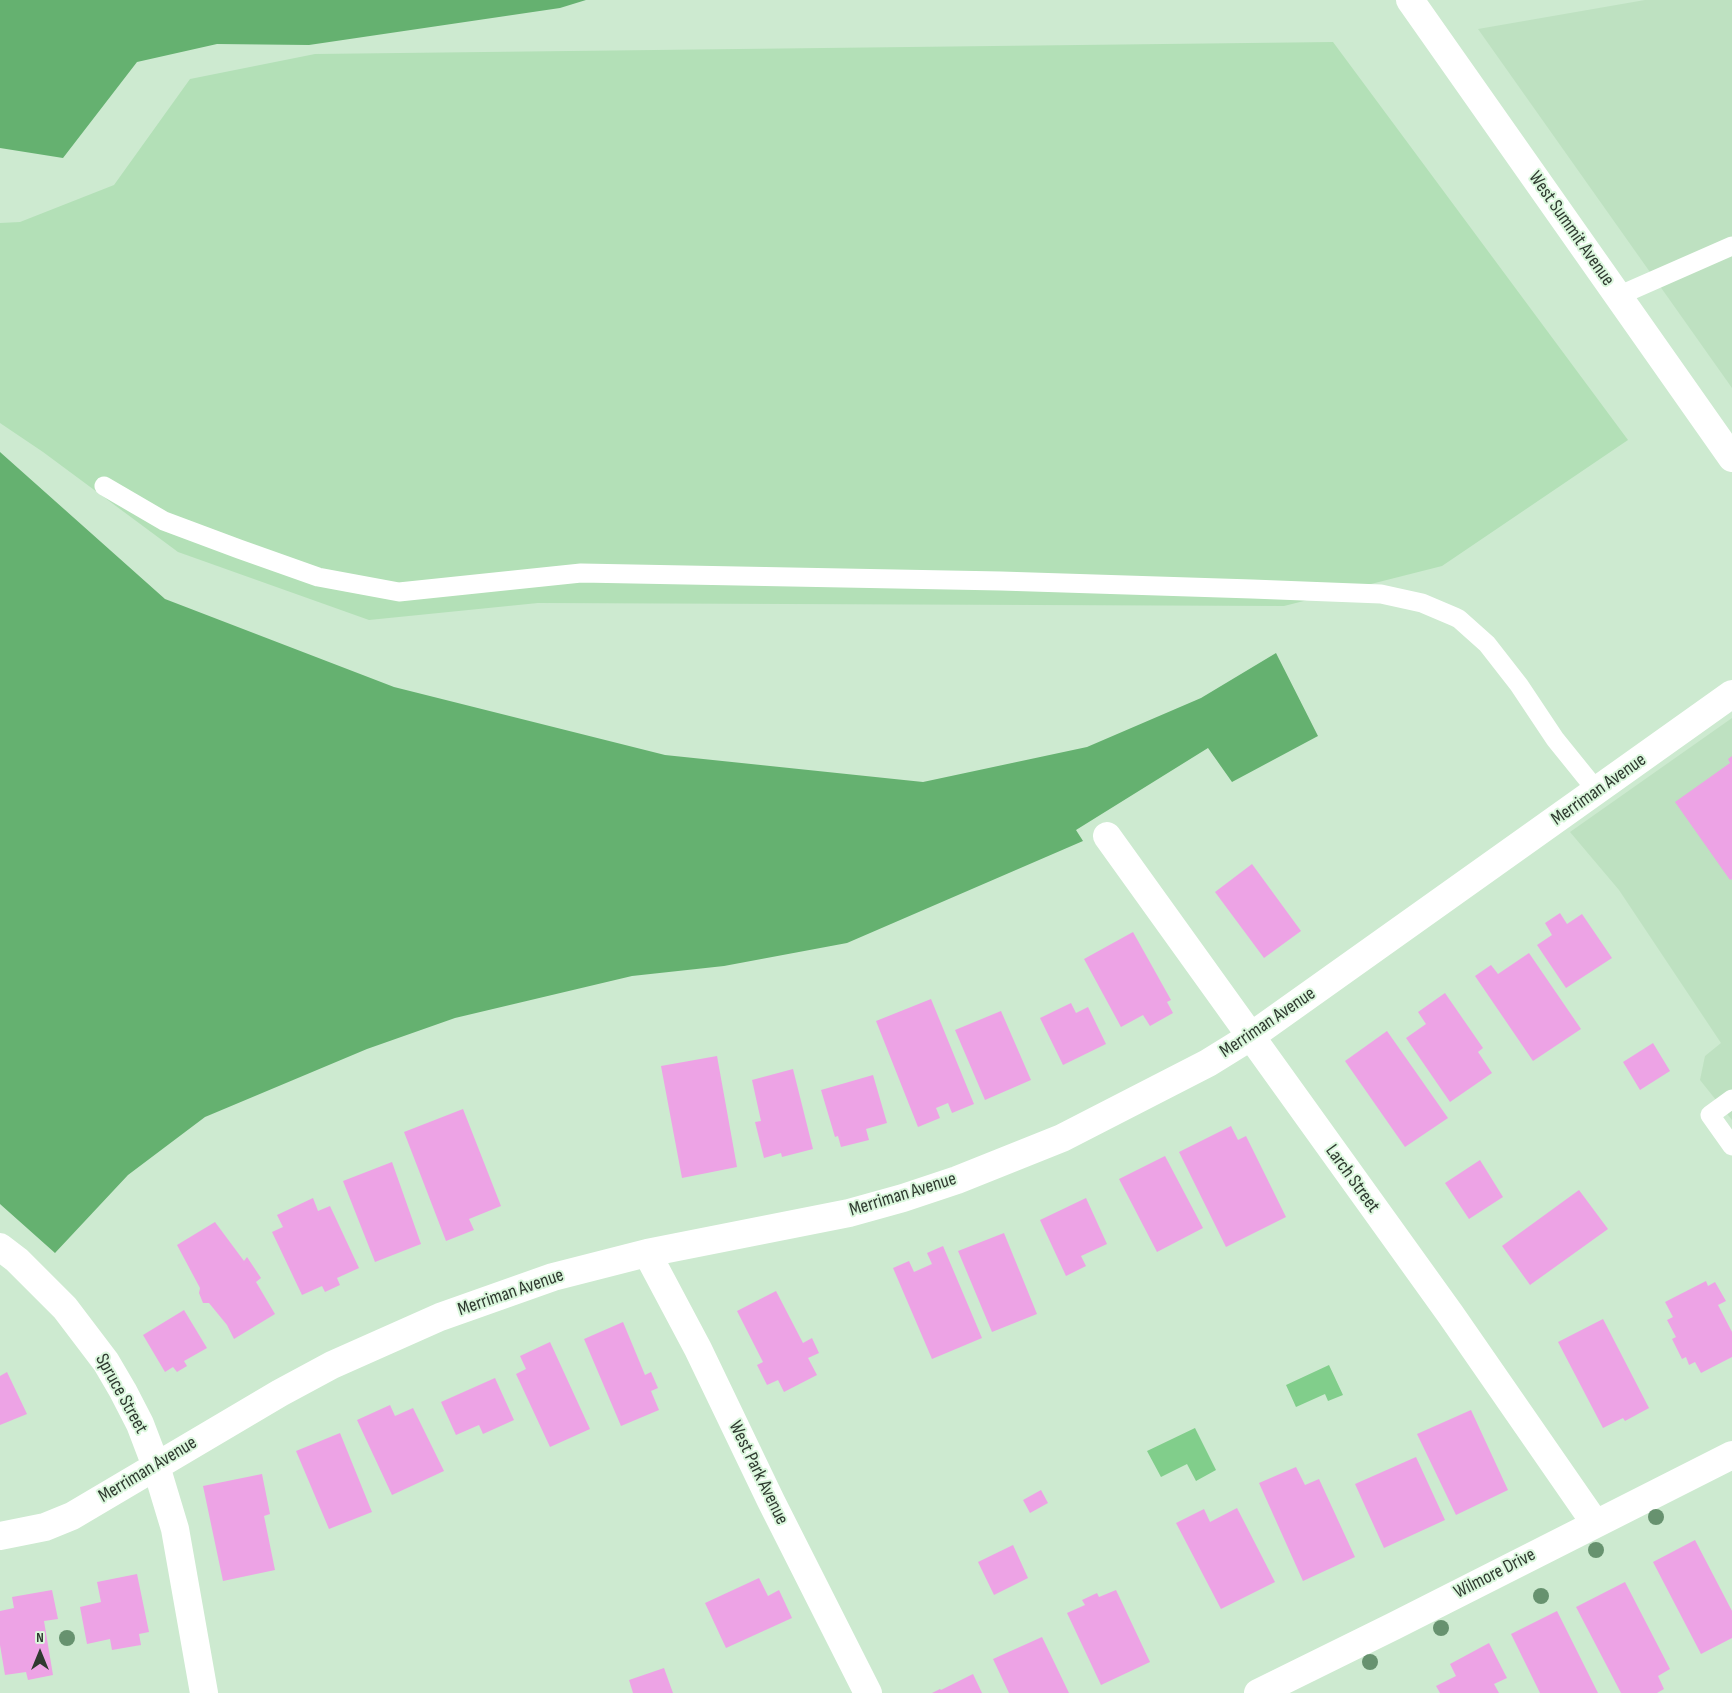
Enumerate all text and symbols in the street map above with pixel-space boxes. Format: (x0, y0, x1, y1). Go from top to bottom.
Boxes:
street label: West Summit Avenue (1523, 167, 1619, 291)
street label: Merriman Avenue (1547, 749, 1651, 831)
street label: Merriman Avenue (1216, 983, 1320, 1063)
street label: Larch Street (1320, 1141, 1384, 1217)
street label: Merriman Avenue (847, 1168, 959, 1222)
street label: Merriman Avenue (455, 1264, 567, 1322)
street label: Spruce Street (90, 1350, 152, 1438)
street label: West Park Avenue (723, 1417, 793, 1529)
street label: Merriman Avenue (95, 1432, 201, 1508)
street label: Wilmore Drive (1450, 1544, 1540, 1604)
north arrow (15, 1628, 65, 1678)
text: N (36, 1629, 44, 1646)

